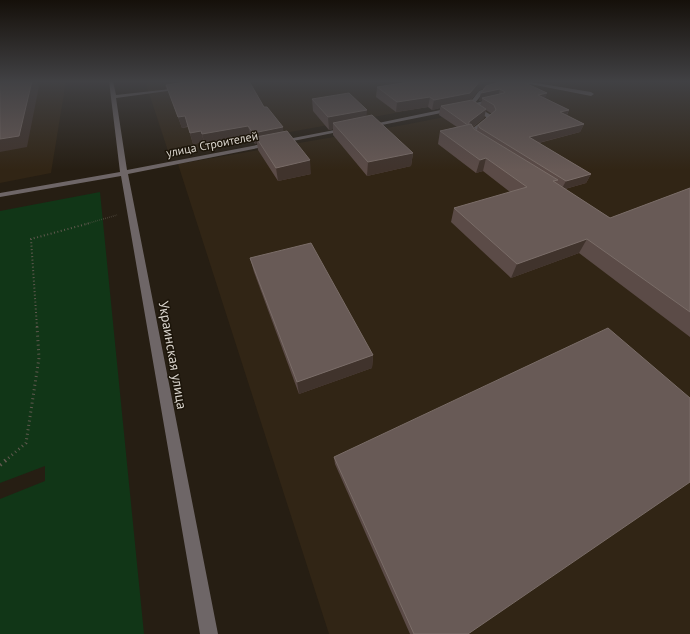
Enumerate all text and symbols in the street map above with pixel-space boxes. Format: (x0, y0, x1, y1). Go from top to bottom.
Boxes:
street label: улица Строителей (165, 128, 259, 160)
street label: Украинская улица (155, 300, 191, 410)

